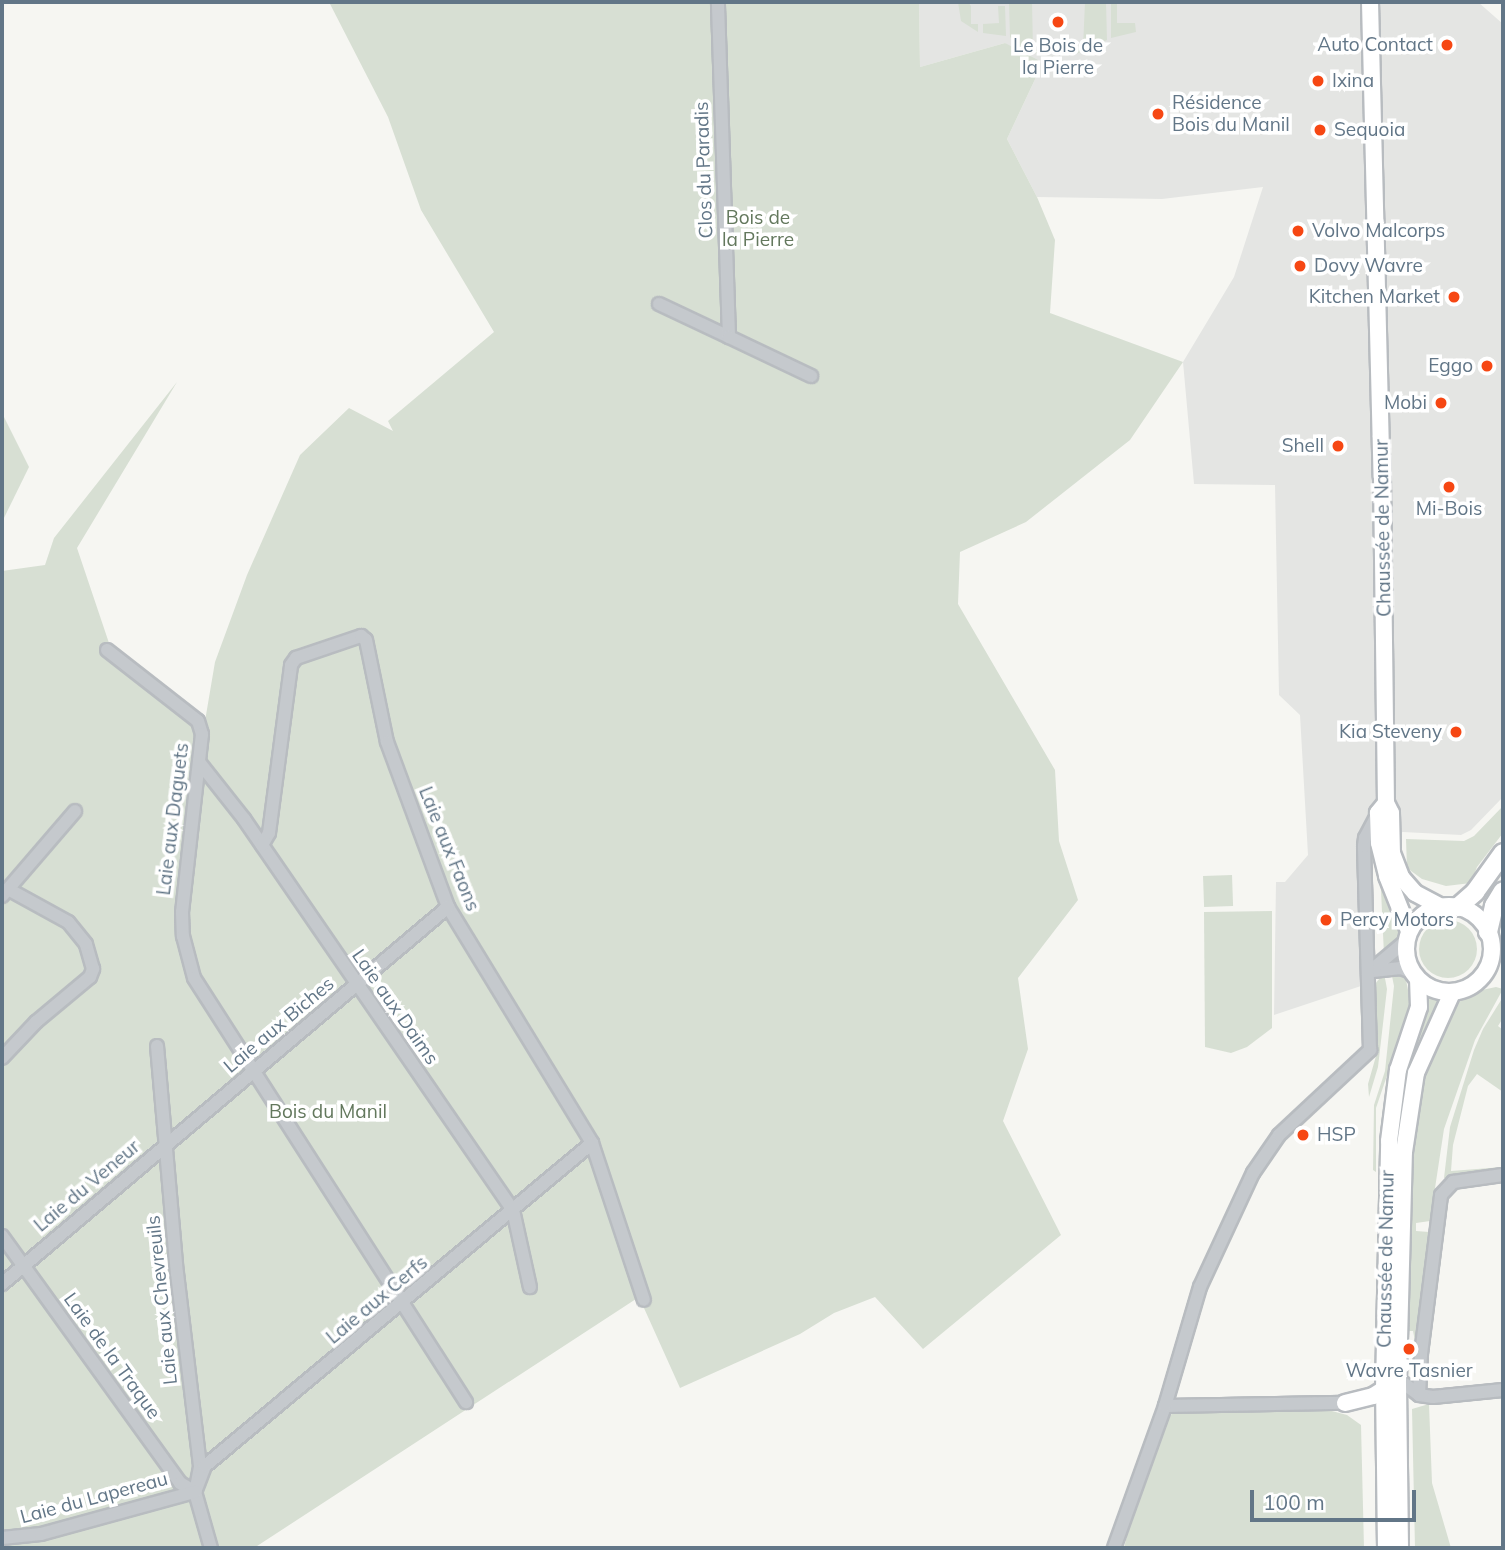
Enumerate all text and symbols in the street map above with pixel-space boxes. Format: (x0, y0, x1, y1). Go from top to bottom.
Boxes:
marker: Le Bois de la Pierre (1048, 12, 1068, 32)
place label: Auto Contact (1317, 34, 1433, 56)
place label: Le Bois de la Pierre (1013, 35, 1103, 79)
marker: Auto Contact (1439, 37, 1455, 53)
place label: Ixina (1332, 70, 1374, 92)
marker: Ixina (1310, 73, 1326, 89)
place label: Résidence Bois du Manil (1172, 92, 1290, 136)
street label: Clos du Paradis (690, 101, 718, 239)
marker: Résidence Bois du Manil (1150, 106, 1166, 122)
place label: Sequoia (1334, 119, 1405, 141)
marker: Sequoia (1312, 122, 1328, 138)
park label: Bois de la Pierre (722, 207, 794, 251)
place label: Volvo Malcorps (1312, 220, 1445, 242)
marker: Volvo Malcorps (1290, 223, 1306, 239)
place label: Dovy Wavre (1314, 255, 1423, 277)
marker: Dovy Wavre (1292, 258, 1308, 274)
place label: Kitchen Market (1309, 286, 1440, 308)
marker: Kitchen Market (1446, 289, 1462, 305)
place label: Eggo (1428, 355, 1473, 377)
marker: Eggo (1479, 358, 1495, 374)
place label: Mobi (1384, 392, 1427, 414)
marker: Mobi (1433, 395, 1449, 411)
place label: Shell (1282, 435, 1324, 457)
marker: Shell (1330, 438, 1346, 454)
street label: Chaussée de Namur (1370, 439, 1396, 617)
marker: Mi-Bois (1441, 479, 1457, 495)
place label: Mi-Bois (1416, 498, 1482, 520)
place label: Kia Steveny (1339, 721, 1442, 743)
marker: Kia Steveny (1448, 724, 1464, 740)
street label: Laie aux Daguets (152, 741, 194, 897)
street label: Laie aux Faons (414, 783, 484, 915)
place label: Percy Motors (1340, 909, 1454, 931)
marker: Percy Motors (1318, 912, 1334, 928)
street label: Laie aux Daims (347, 945, 443, 1069)
street label: Laie aux Biches (219, 972, 339, 1078)
park label: Bois du Manil (269, 1101, 387, 1123)
place label: HSP (1317, 1124, 1356, 1146)
marker: HSP (1295, 1127, 1311, 1143)
street label: Laie du Veneur (30, 1135, 144, 1237)
street label: Chaussée de Namur (1373, 1170, 1399, 1348)
street label: Laie aux Chevreuils (142, 1214, 182, 1386)
street label: Laie aux Cerfs (322, 1251, 432, 1349)
street label: Laie de la Traque (59, 1289, 165, 1423)
marker: Wavre Tasnier (1401, 1341, 1417, 1357)
place label: Wavre Tasnier (1345, 1360, 1473, 1382)
street label: Laie du Lapereau (18, 1467, 170, 1529)
scale bar (1253, 1476, 1419, 1520)
text: 100 m (1263, 1489, 1325, 1515)

